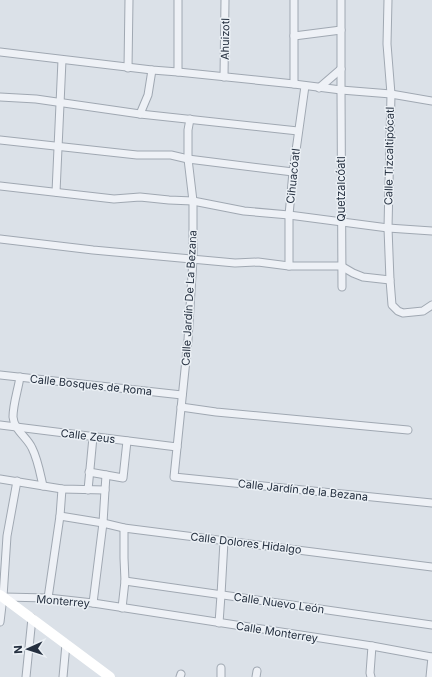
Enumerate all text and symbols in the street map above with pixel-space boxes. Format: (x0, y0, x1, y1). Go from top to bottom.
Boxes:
street label: Ahuizotl (218, 18, 232, 60)
street label: Calle Tizcaltipócatl (381, 107, 397, 205)
street label: Cihuacóatl (283, 148, 303, 204)
street label: Quetzalcóatl (334, 156, 348, 222)
street label: Calle Jardín De La Bezana (178, 230, 200, 366)
street label: Calle Bosques de Roma (29, 372, 153, 398)
street label: Calle Zeus (60, 426, 116, 446)
street label: Calle Jardín de la Bezana (237, 476, 369, 504)
street label: Calle Dolores Hidalgo (190, 529, 303, 557)
street label: Calle Nuevo León (233, 590, 325, 616)
street label: Monterrey (36, 592, 90, 610)
street label: Calle Monterrey (235, 619, 319, 645)
north arrow (8, 629, 48, 669)
text: N (11, 645, 25, 654)

